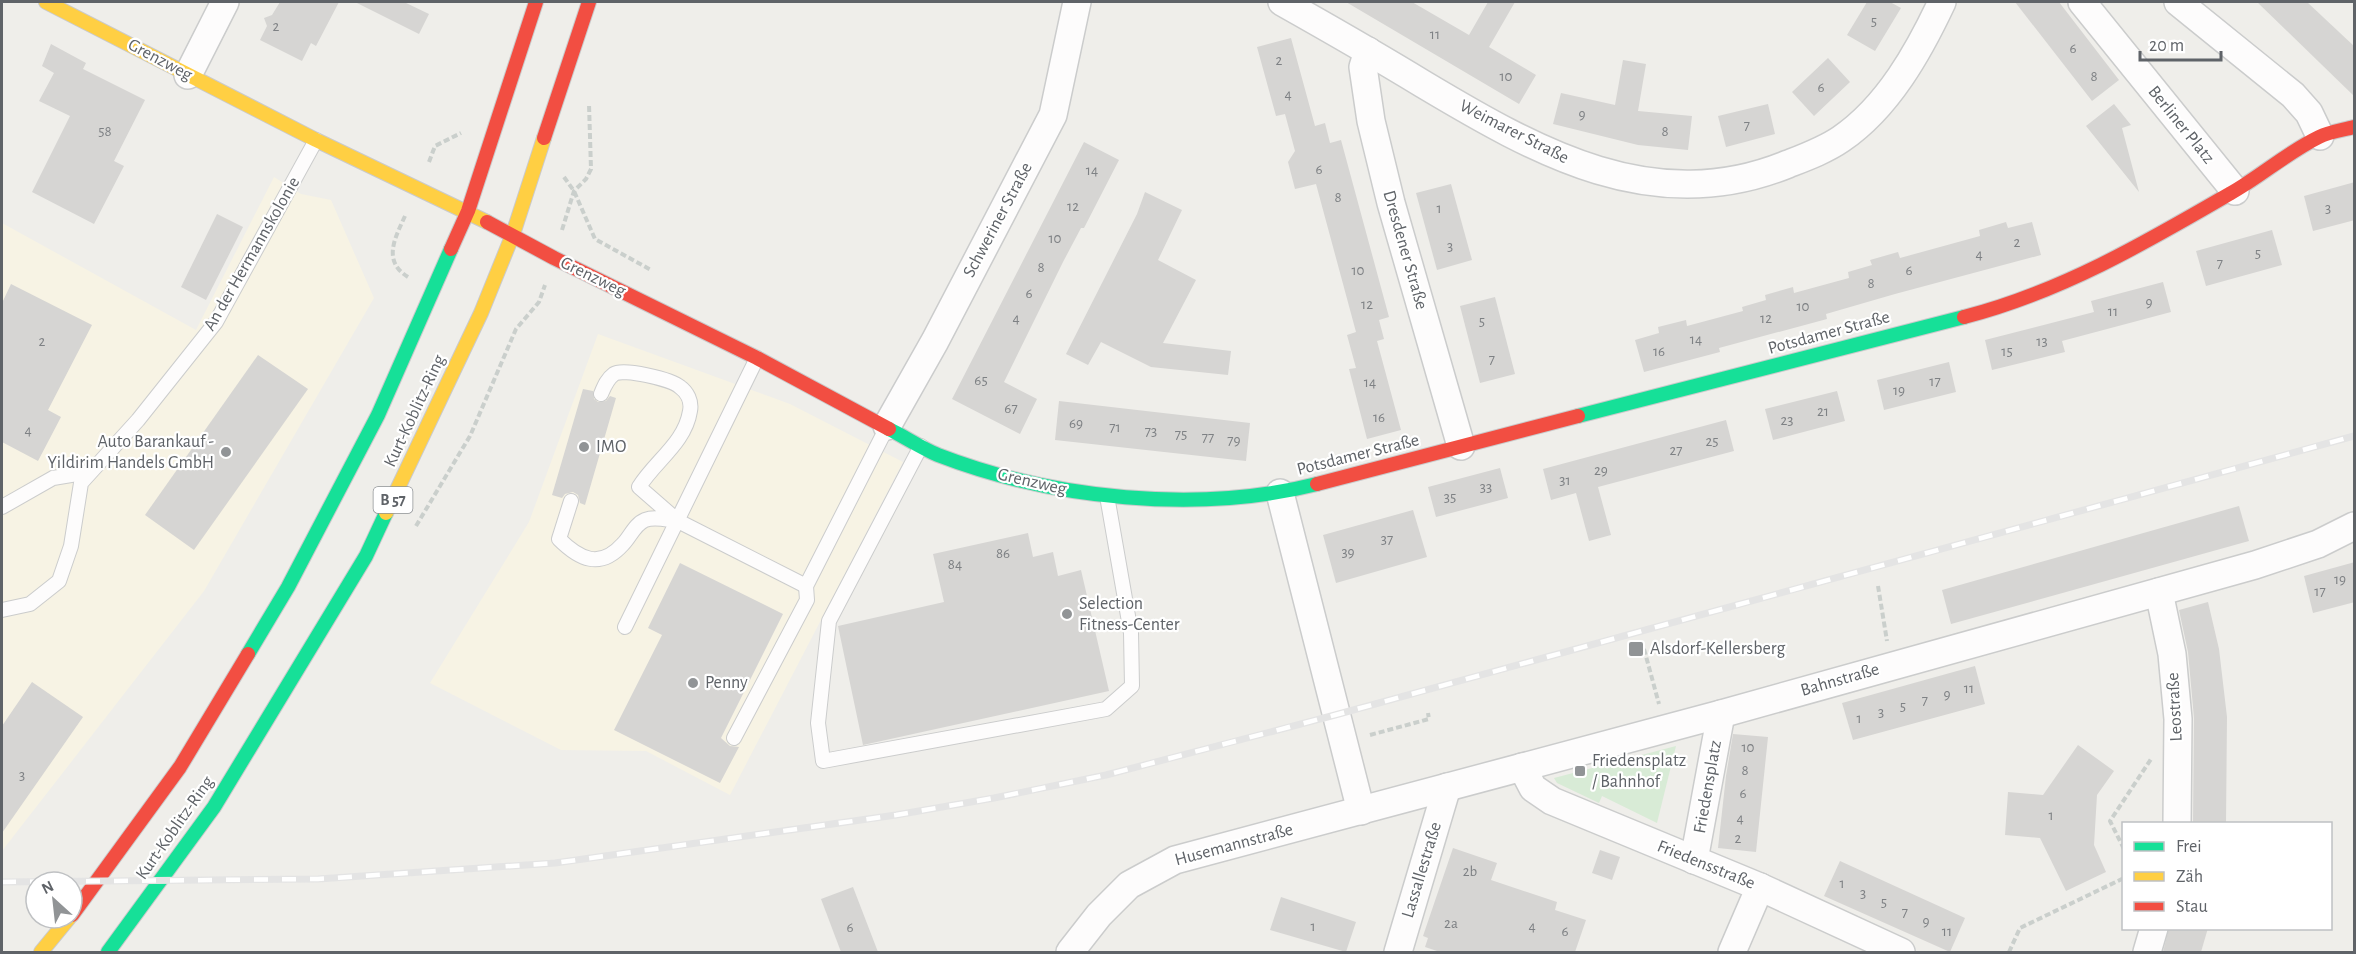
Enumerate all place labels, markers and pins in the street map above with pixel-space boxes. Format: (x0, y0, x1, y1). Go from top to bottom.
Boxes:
place label: Auto Barankauf - Yildirim Handels GmbH (48, 433, 214, 472)
place label: IMO (596, 438, 626, 456)
marker: IMO (577, 440, 591, 454)
marker: Auto Barankauf - Yildirim Handels GmbH (219, 445, 233, 459)
place label: Selection Fitness-Center (1079, 595, 1180, 634)
marker: Selection Fitness-Center (1060, 607, 1074, 621)
marker: Alsdorf-Kellersberg (1627, 640, 1645, 658)
place label: Alsdorf-Kellersberg (1650, 640, 1786, 658)
place label: Penny (705, 674, 748, 692)
marker: Penny (686, 676, 700, 690)
place label: Friedensplatz / Bahnhof (1592, 752, 1686, 791)
marker: Friedensplatz / Bahnhof (1573, 764, 1587, 778)

